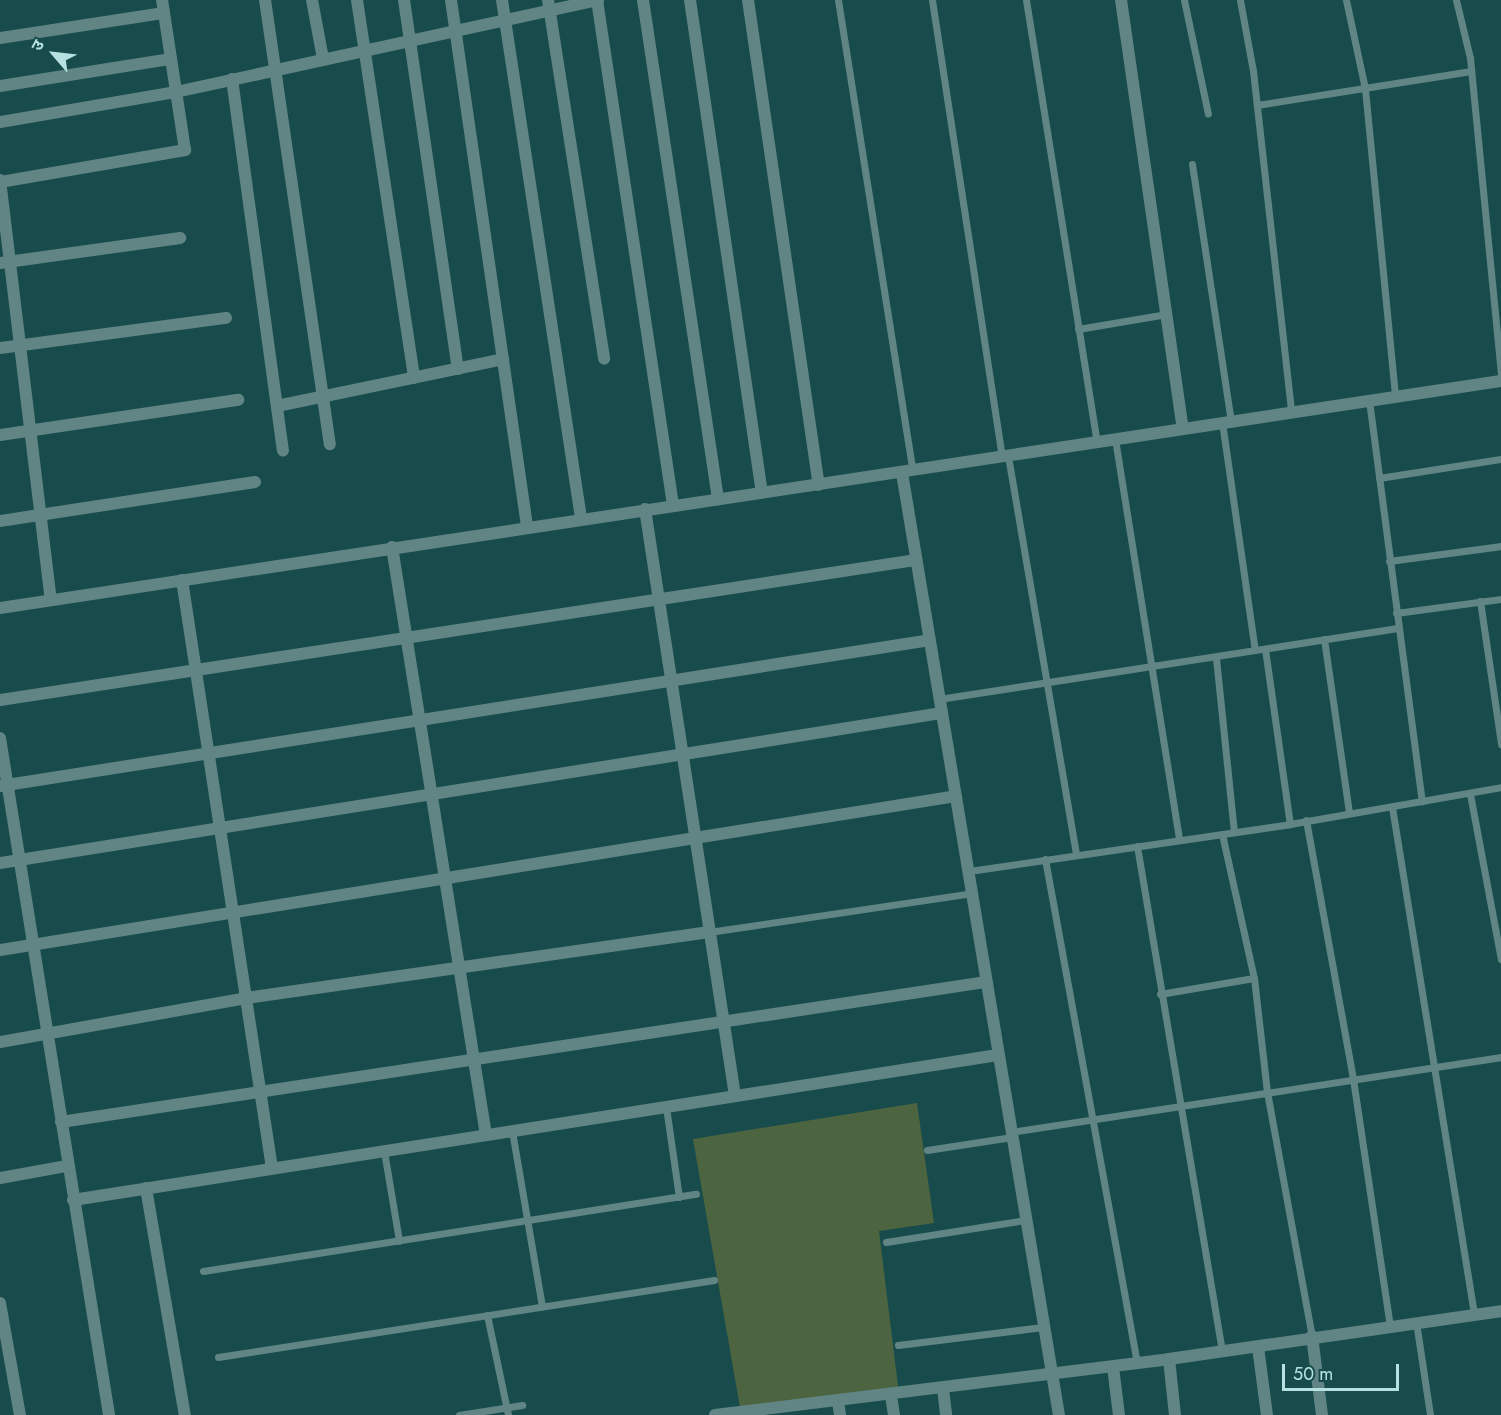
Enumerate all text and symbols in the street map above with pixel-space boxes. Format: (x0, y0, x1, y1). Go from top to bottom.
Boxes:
north arrow (24, 24, 84, 84)
text: उ (25, 36, 50, 55)
scale bar (1285, 1352, 1402, 1390)
text: 50 m (1293, 1361, 1333, 1387)

